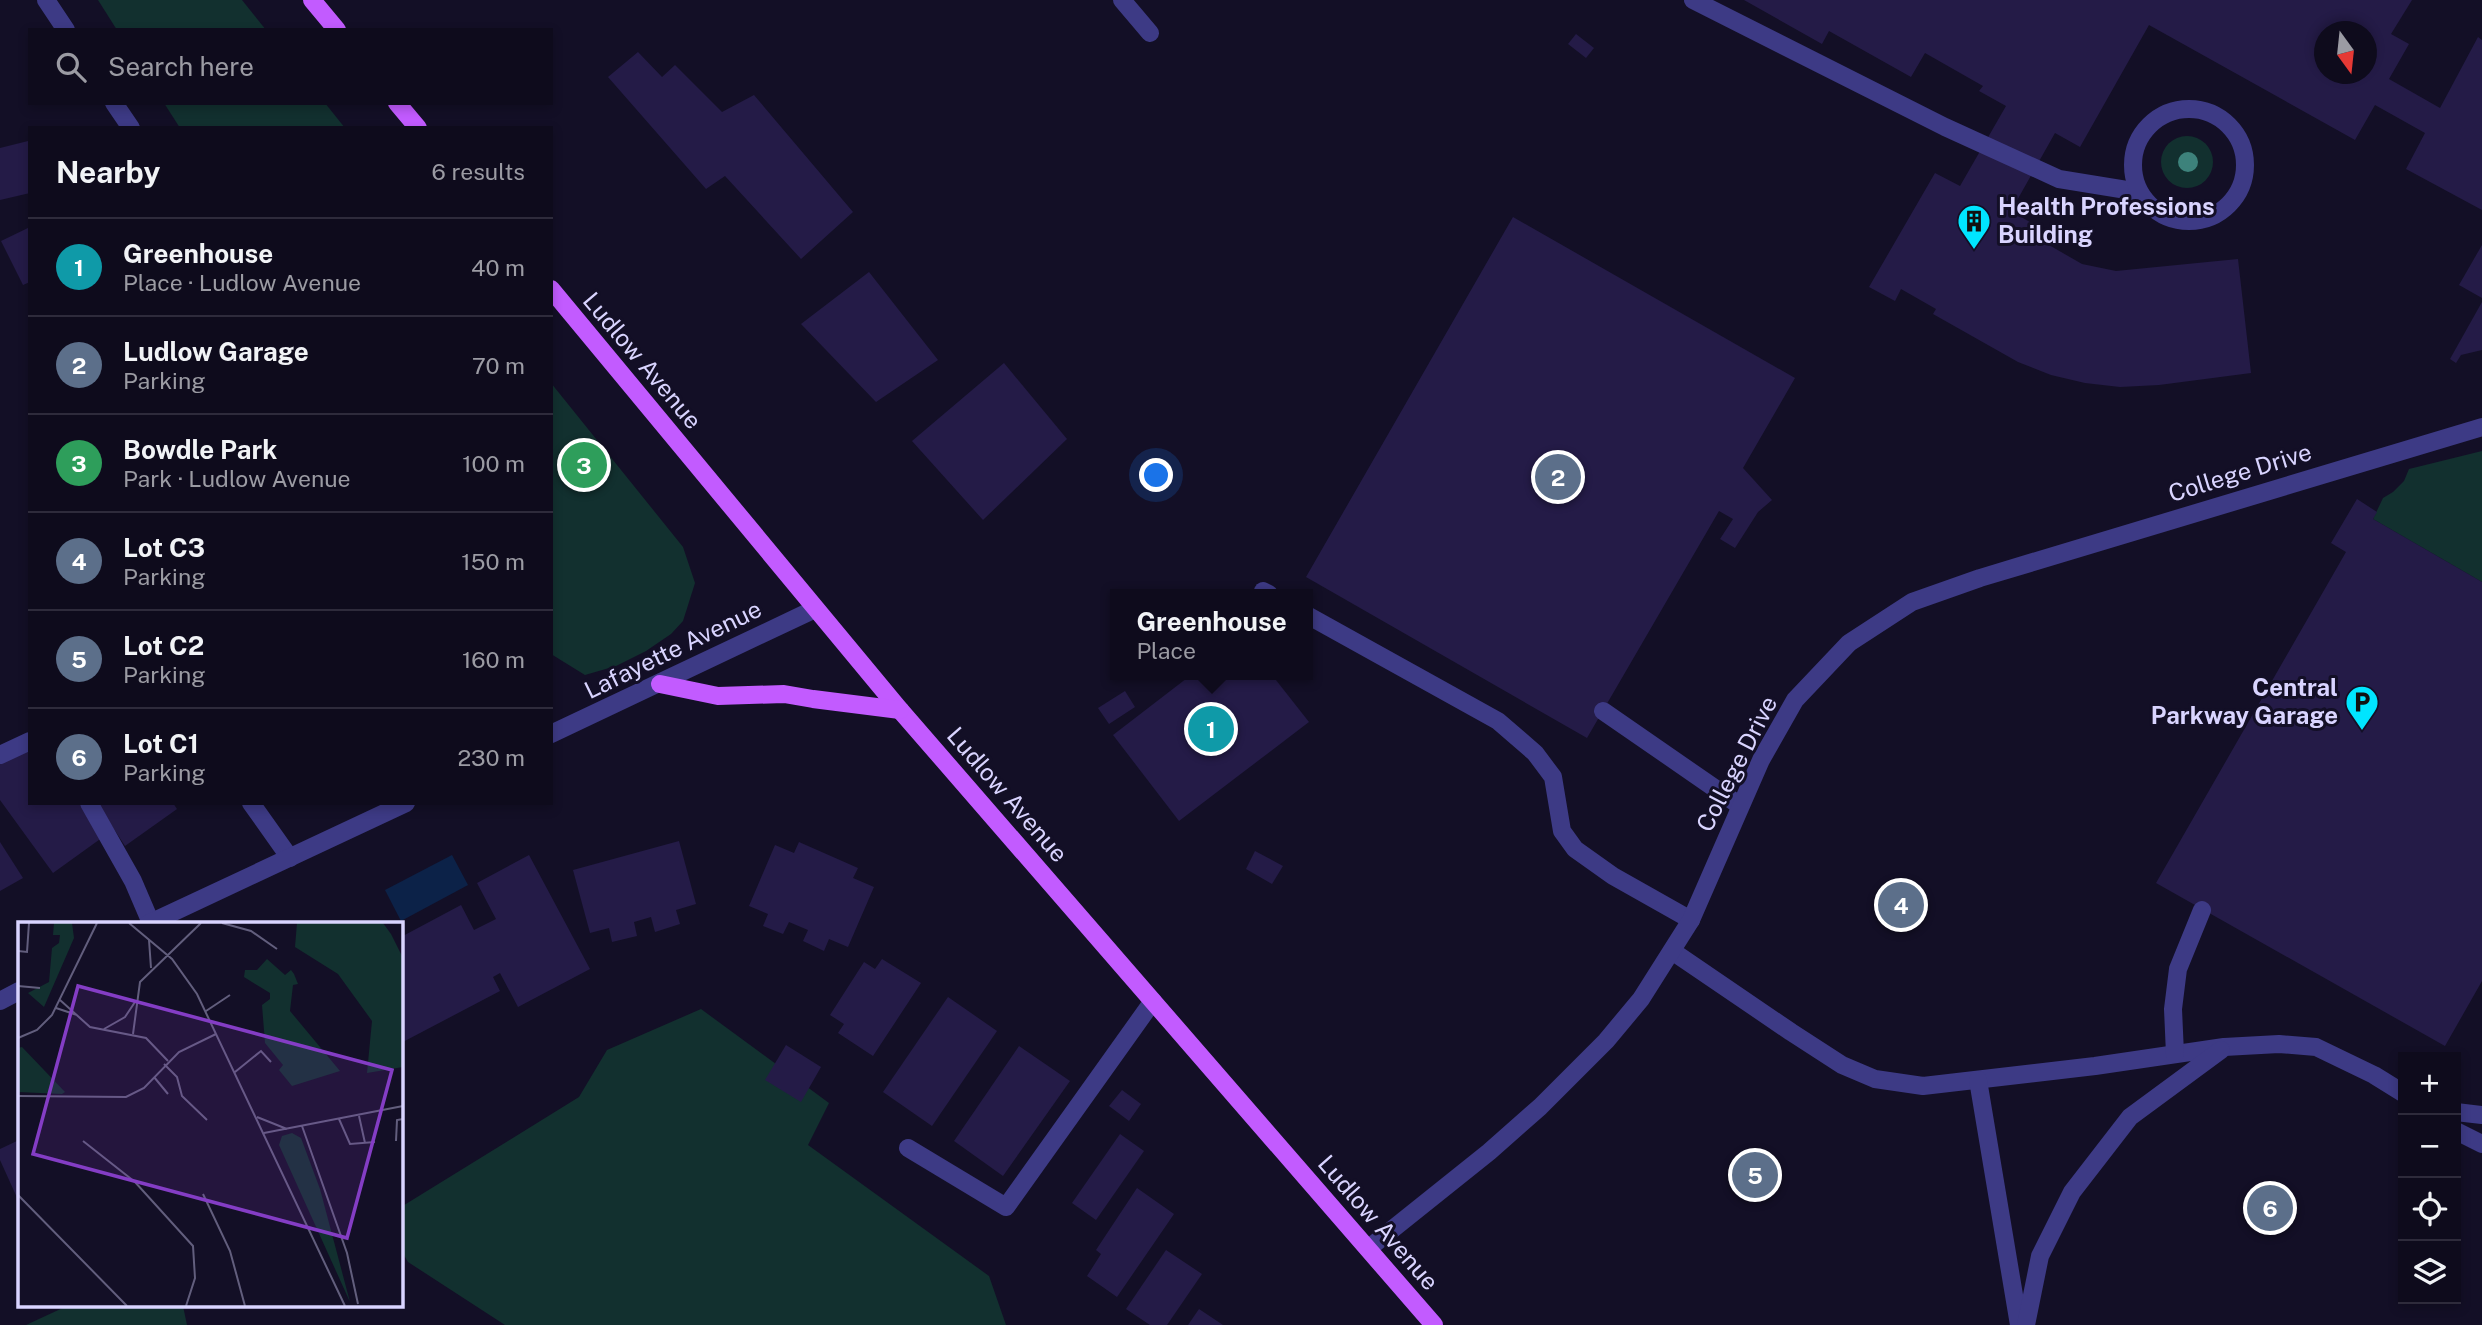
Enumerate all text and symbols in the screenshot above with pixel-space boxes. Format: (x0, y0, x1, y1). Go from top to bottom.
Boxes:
north arrow (2314, 21, 2377, 84)
search box (28, 28, 553, 105)
icon: search (52, 48, 90, 86)
text: Search here (108, 51, 254, 82)
text: Nearby (56, 154, 160, 190)
text: 6 results (432, 158, 525, 185)
place label: Health Professions Building (1998, 192, 2215, 248)
building icon: Health Professions Building (1955, 202, 1993, 251)
text: Greenhouse (123, 238, 273, 269)
text: 1 (74, 254, 84, 281)
text: 40 m (471, 254, 525, 281)
text: Place · Ludlow Avenue (123, 269, 361, 296)
street label: Ludlow Avenue (578, 287, 708, 434)
text: Ludlow Garage (123, 336, 309, 367)
text: 2 (72, 352, 86, 379)
text: 70 m (472, 352, 525, 379)
text: Parking (123, 367, 205, 394)
text: Bowdle Park (123, 434, 277, 465)
street label: College Drive (2165, 437, 2315, 507)
pin: 3 (561, 439, 607, 491)
text: 3 (71, 450, 87, 477)
text: 100 m (462, 450, 525, 477)
pin: 2 (1535, 451, 1581, 503)
your location (1139, 458, 1173, 492)
text: Park · Ludlow Avenue (123, 465, 351, 492)
text: Lot C3 (123, 532, 205, 563)
text: 4 (71, 548, 87, 575)
text: 150 m (461, 548, 525, 575)
text: Parking (123, 563, 205, 590)
popup (1110, 589, 1313, 680)
street label: Lafayette Avenue (580, 594, 766, 704)
text: Greenhouse (1136, 606, 1287, 637)
text: Lot C2 (123, 630, 204, 661)
text: Place (1136, 637, 1196, 664)
text: 5 (71, 646, 87, 673)
text: 160 m (462, 646, 525, 673)
text: Parking (123, 661, 205, 688)
place label: Central Parkway Garage (2151, 673, 2338, 729)
parking icon: Central Parkway Garage (2343, 683, 2381, 732)
street label: College Drive (1690, 691, 1782, 836)
pin: 1 (1188, 703, 1234, 755)
street label: Ludlow Avenue (942, 721, 1074, 867)
text: Lot C1 (123, 728, 199, 759)
text: 6 (71, 744, 87, 771)
text: 230 m (457, 744, 525, 771)
text: Parking (123, 759, 205, 786)
pin: 4 (1878, 879, 1924, 931)
inset map (18, 922, 402, 1308)
map controls (2398, 1052, 2461, 1304)
button: + (2398, 1052, 2461, 1115)
button: − (2398, 1115, 2461, 1178)
street label: Ludlow Avenue (1313, 1149, 1445, 1295)
pin: 5 (1732, 1149, 1778, 1201)
button: locate (2398, 1178, 2461, 1241)
pin: 6 (2247, 1182, 2293, 1234)
button: layers (2398, 1241, 2461, 1304)

